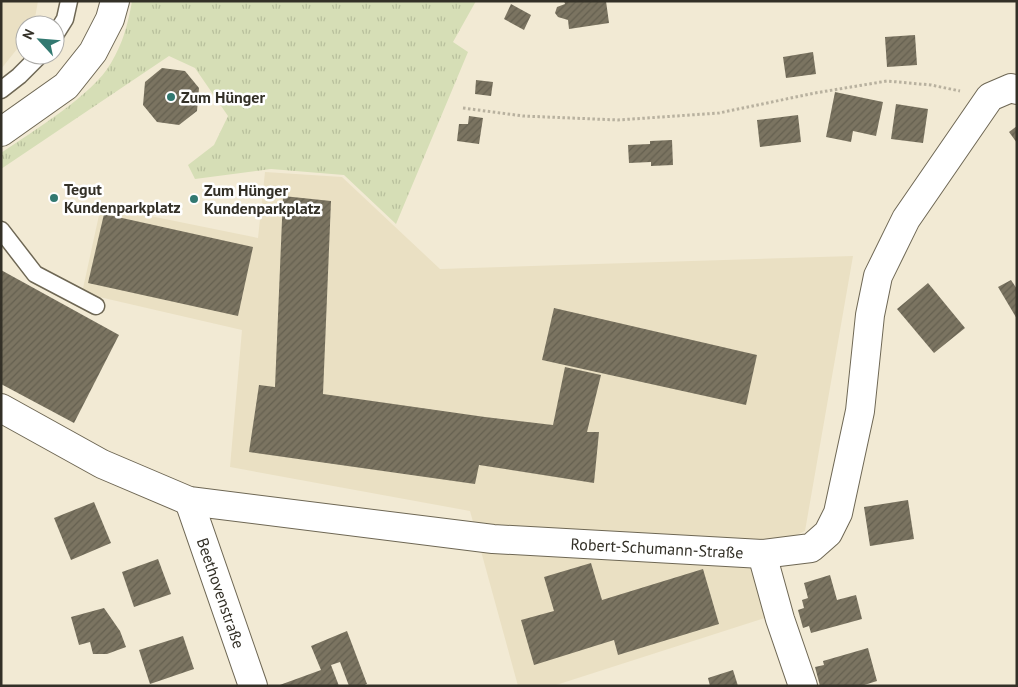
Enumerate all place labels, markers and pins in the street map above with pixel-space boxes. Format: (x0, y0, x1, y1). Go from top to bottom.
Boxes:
place label: Zum Hünger (181, 87, 265, 107)
marker: Zum Hünger (165, 91, 177, 103)
place label: Tegut Kundenparkplatz (64, 179, 181, 217)
place label: Zum Hünger Kundenparkplatz (204, 180, 321, 218)
marker: Tegut Kundenparkplatz (48, 192, 60, 204)
marker: Zum Hünger Kundenparkplatz (188, 193, 200, 205)

